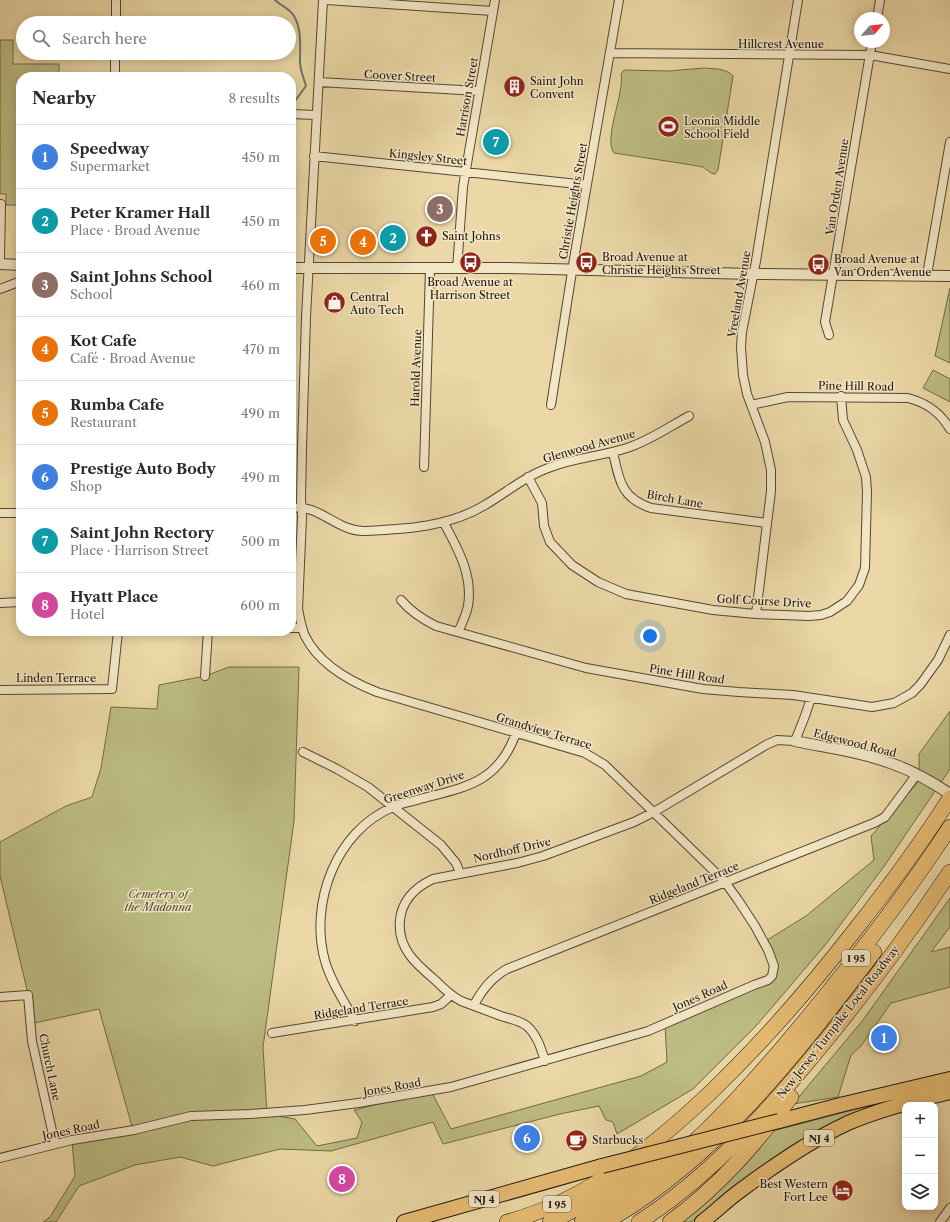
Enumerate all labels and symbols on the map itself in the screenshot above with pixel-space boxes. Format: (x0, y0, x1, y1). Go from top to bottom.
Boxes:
north arrow (854, 12, 890, 48)
street label: Hillcrest Avenue (738, 37, 824, 51)
street label: Harrison Street (453, 56, 481, 138)
street label: Coover Street (364, 67, 436, 85)
building icon: Saint John Convent (502, 74, 528, 100)
place label: Saint John Convent (530, 74, 584, 101)
sports icon: Leonia Middle School Field (656, 114, 682, 140)
place label: Leonia Middle School Field (684, 114, 760, 141)
pin: 7 (483, 127, 509, 157)
street label: Van Orden Avenue (822, 138, 852, 237)
street label: Christie Heights Street (556, 141, 590, 261)
street label: Kingsley Street (388, 146, 468, 168)
pin: 3 (427, 194, 453, 224)
pin: 2 (380, 223, 406, 253)
church icon: Saint Johns (413, 223, 439, 249)
pin: 5 (310, 226, 336, 256)
pin: 4 (350, 227, 376, 257)
place label: Saint Johns (442, 229, 501, 243)
bus stop icon: Broad Avenue at Harrison Street (457, 249, 483, 275)
street label: Vreeland Avenue (724, 249, 754, 340)
bus stop icon: Broad Avenue at Christie Heights Street (573, 250, 599, 276)
place label: Broad Avenue at Christie Heights Street (602, 250, 721, 277)
bus stop icon: Broad Avenue at Van Orden Avenue (805, 252, 831, 278)
place label: Broad Avenue at Van Orden Avenue (833, 252, 932, 279)
place label: Broad Avenue at Harrison Street (427, 275, 513, 302)
shop icon: Central Auto Tech (322, 290, 348, 316)
place label: Central Auto Tech (349, 290, 404, 317)
street label: Harold Avenue (408, 329, 424, 407)
street label: Pine Hill Road (818, 378, 894, 394)
street label: Glenwood Avenue (541, 426, 637, 466)
street label: Birch Lane (646, 487, 704, 511)
street label: Golf Course Drive (716, 592, 812, 610)
your location (640, 626, 660, 646)
street label: Pine Hill Road (648, 661, 726, 687)
street label: Linden Terrace (16, 671, 96, 685)
street label: Grandview Terrace (494, 710, 594, 752)
street label: Edgewood Road (812, 726, 898, 760)
street label: Greenway Drive (382, 767, 466, 807)
street label: Nordhoff Drive (472, 834, 552, 866)
street label: Ridgeland Terrace (647, 859, 741, 907)
park label: Cemetery of the Madonna (125, 887, 192, 914)
street label: New Jersey Turnpike Local Roadway (774, 942, 903, 1101)
road number: I 95 (842, 950, 870, 966)
street label: Jones Road (669, 978, 730, 1015)
street label: Ridgeland Terrace (313, 994, 409, 1022)
pin: 1 (871, 1023, 897, 1053)
street label: Church Lane (36, 1032, 64, 1102)
street label: Jones Road (360, 1075, 422, 1099)
street label: Jones Road (39, 1117, 101, 1143)
pin: 6 (514, 1123, 540, 1153)
cafe icon: Starbucks (563, 1127, 589, 1153)
road number: NJ 4 (804, 1130, 834, 1146)
place label: Starbucks (592, 1133, 643, 1147)
pin: 8 (329, 1164, 355, 1194)
place label: Best Western Fort Lee (759, 1177, 828, 1204)
hotel icon: Best Western Fort Lee (830, 1177, 856, 1203)
road number: NJ 4 (469, 1191, 499, 1207)
road number: I 95 (543, 1196, 571, 1212)

